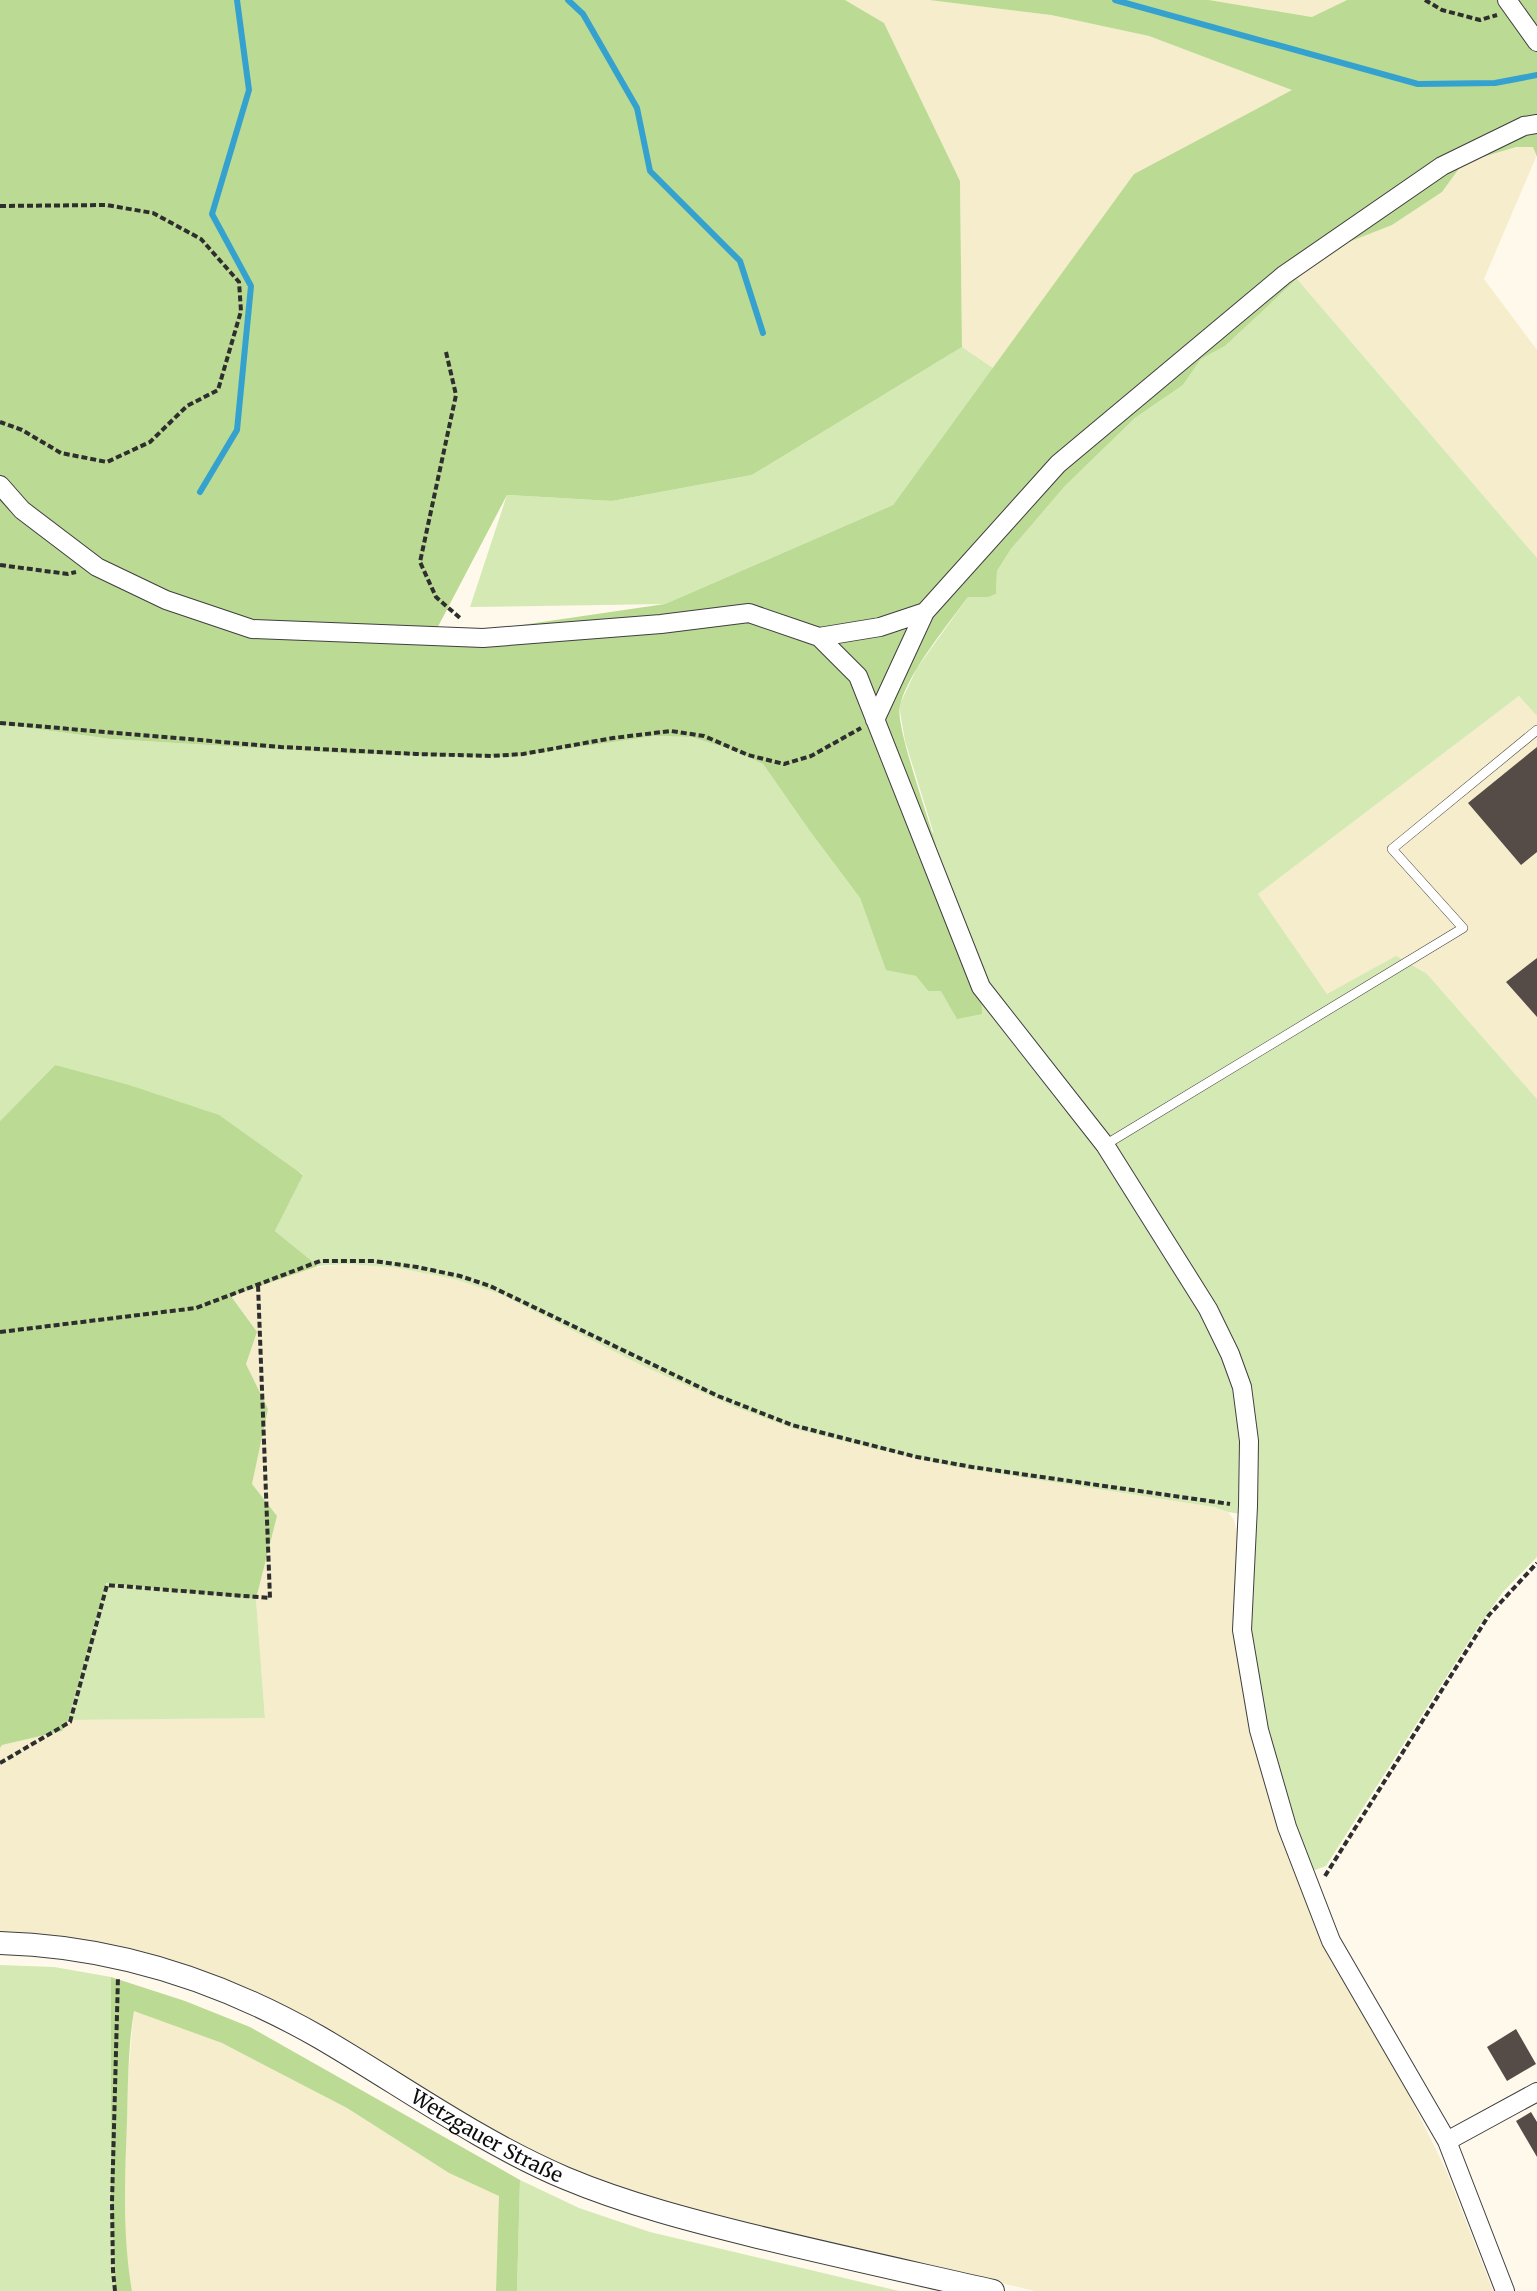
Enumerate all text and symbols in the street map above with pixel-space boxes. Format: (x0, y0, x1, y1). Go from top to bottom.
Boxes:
street label: Wetzgauer Straße (405, 2083, 567, 2188)

